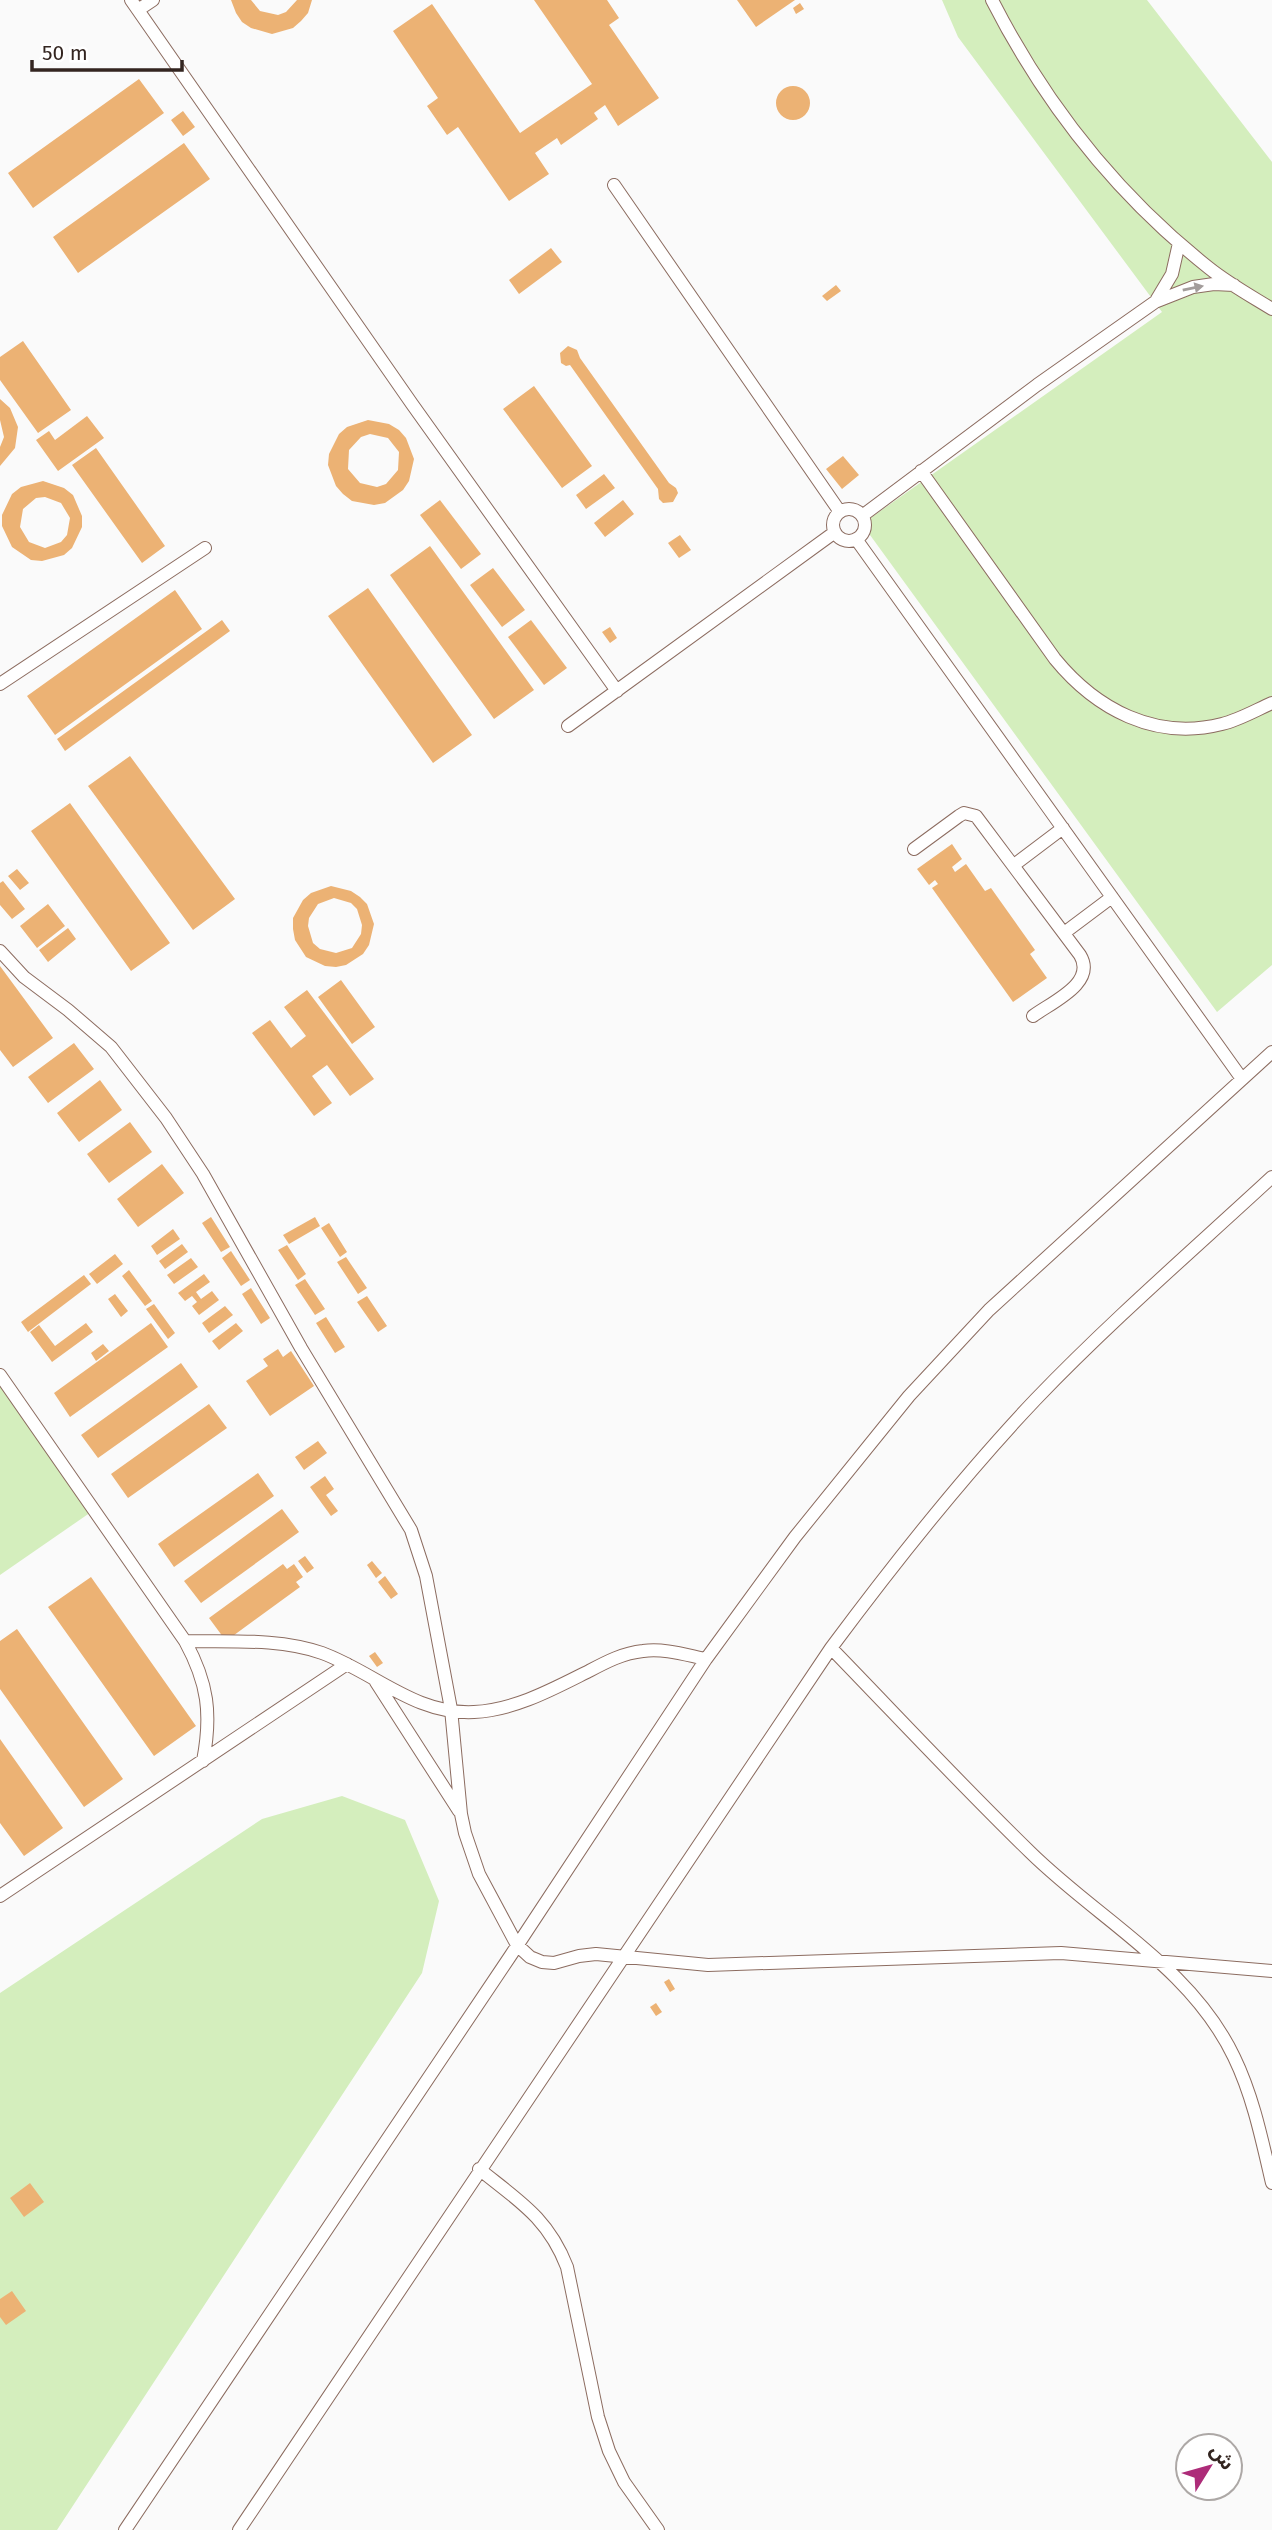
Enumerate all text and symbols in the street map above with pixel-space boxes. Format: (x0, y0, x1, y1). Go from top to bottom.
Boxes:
scale bar (32, 28, 182, 72)
text: 50 m (42, 40, 88, 66)
one-way arrow (1182, 282, 1204, 293)
north arrow (1174, 2432, 1244, 2502)
text: ش (1205, 2440, 1239, 2474)

